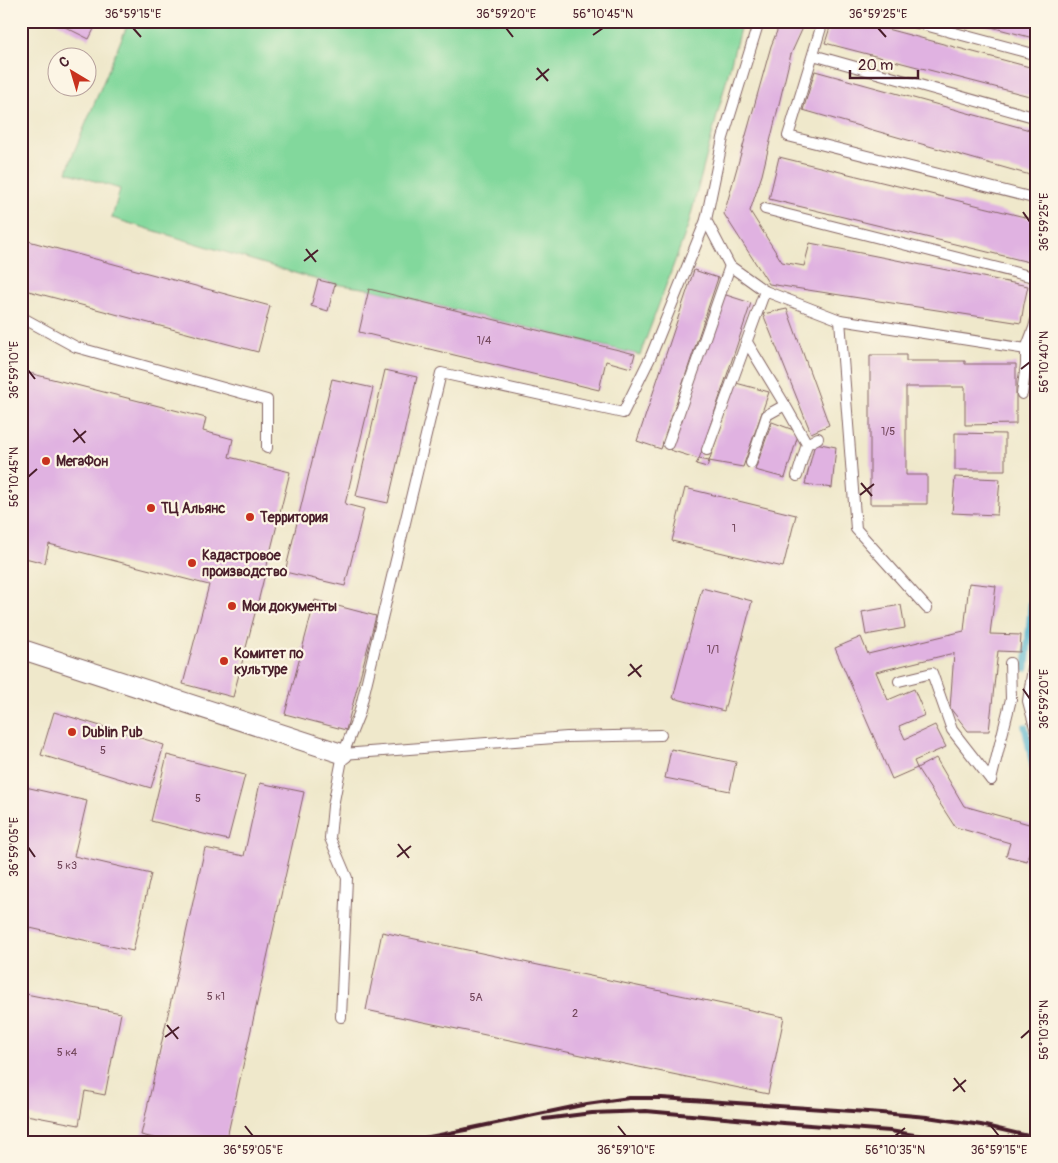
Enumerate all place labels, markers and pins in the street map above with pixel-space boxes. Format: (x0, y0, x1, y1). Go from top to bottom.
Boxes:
place label: МегаФон (56, 453, 108, 470)
marker: МегаФон (40, 455, 52, 467)
place label: ТЦ Альянс (160, 500, 225, 517)
marker: ТЦ Альянс (145, 502, 157, 514)
place label: Территория (259, 509, 328, 526)
marker: Территория (244, 511, 256, 523)
place label: Кадастровое производство (202, 547, 288, 580)
marker: Кадастровое производство (186, 557, 198, 569)
place label: Мои документы (242, 598, 337, 615)
marker: Мои документы (226, 600, 238, 612)
place label: Комитет по культуре (234, 645, 304, 678)
marker: Комитет по культуре (218, 655, 230, 667)
place label: Dublin Pub (82, 724, 143, 741)
marker: Dublin Pub (66, 726, 78, 738)

